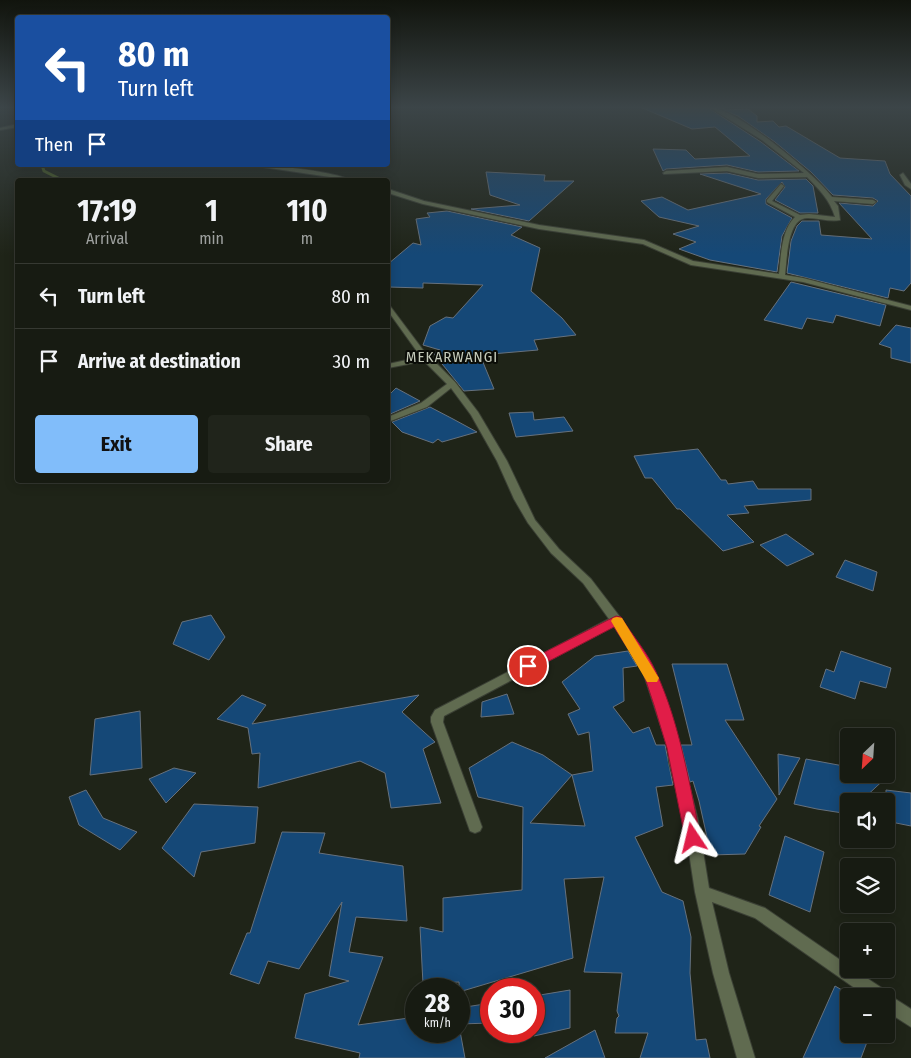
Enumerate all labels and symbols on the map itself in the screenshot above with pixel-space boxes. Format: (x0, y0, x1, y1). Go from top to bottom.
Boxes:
district label: MEKARWANGI (406, 348, 498, 366)
pin (507, 645, 549, 687)
north arrow (840, 728, 895, 782)
position arrow (666, 811, 718, 863)
speed limit sign: 30 (480, 978, 545, 1043)

